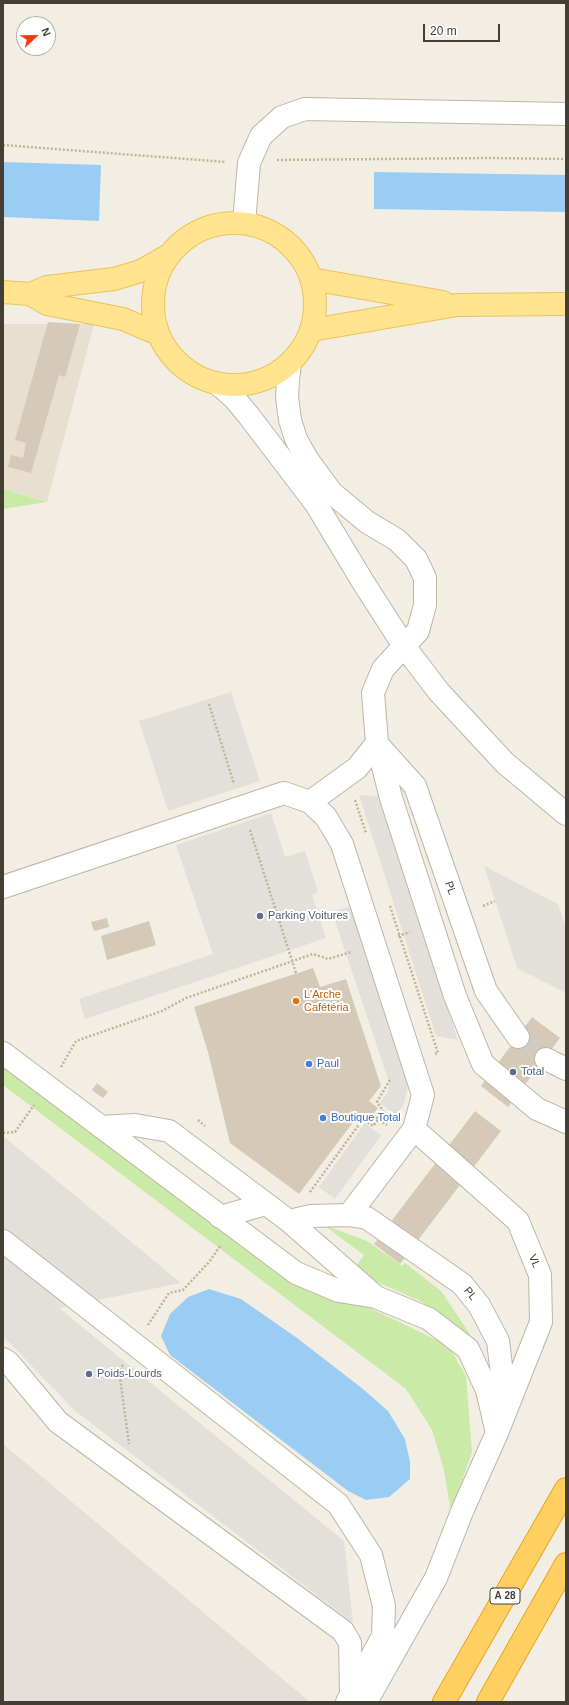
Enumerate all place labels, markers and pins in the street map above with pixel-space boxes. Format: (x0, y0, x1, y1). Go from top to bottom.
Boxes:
place label: Parking Voitures (268, 909, 348, 923)
marker: Parking Voitures (255, 911, 265, 921)
place label: L'Arche Cafétéria (304, 988, 349, 1014)
marker: L'Arche Cafétéria (291, 996, 301, 1006)
place label: Paul (317, 1057, 339, 1071)
marker: Paul (304, 1059, 314, 1069)
place label: Total (521, 1065, 544, 1079)
marker: Total (508, 1067, 518, 1077)
place label: Boutique Total (331, 1111, 401, 1125)
marker: Boutique Total (318, 1113, 328, 1123)
place label: Poids-Lourds (97, 1367, 162, 1381)
marker: Poids-Lourds (84, 1369, 94, 1379)

